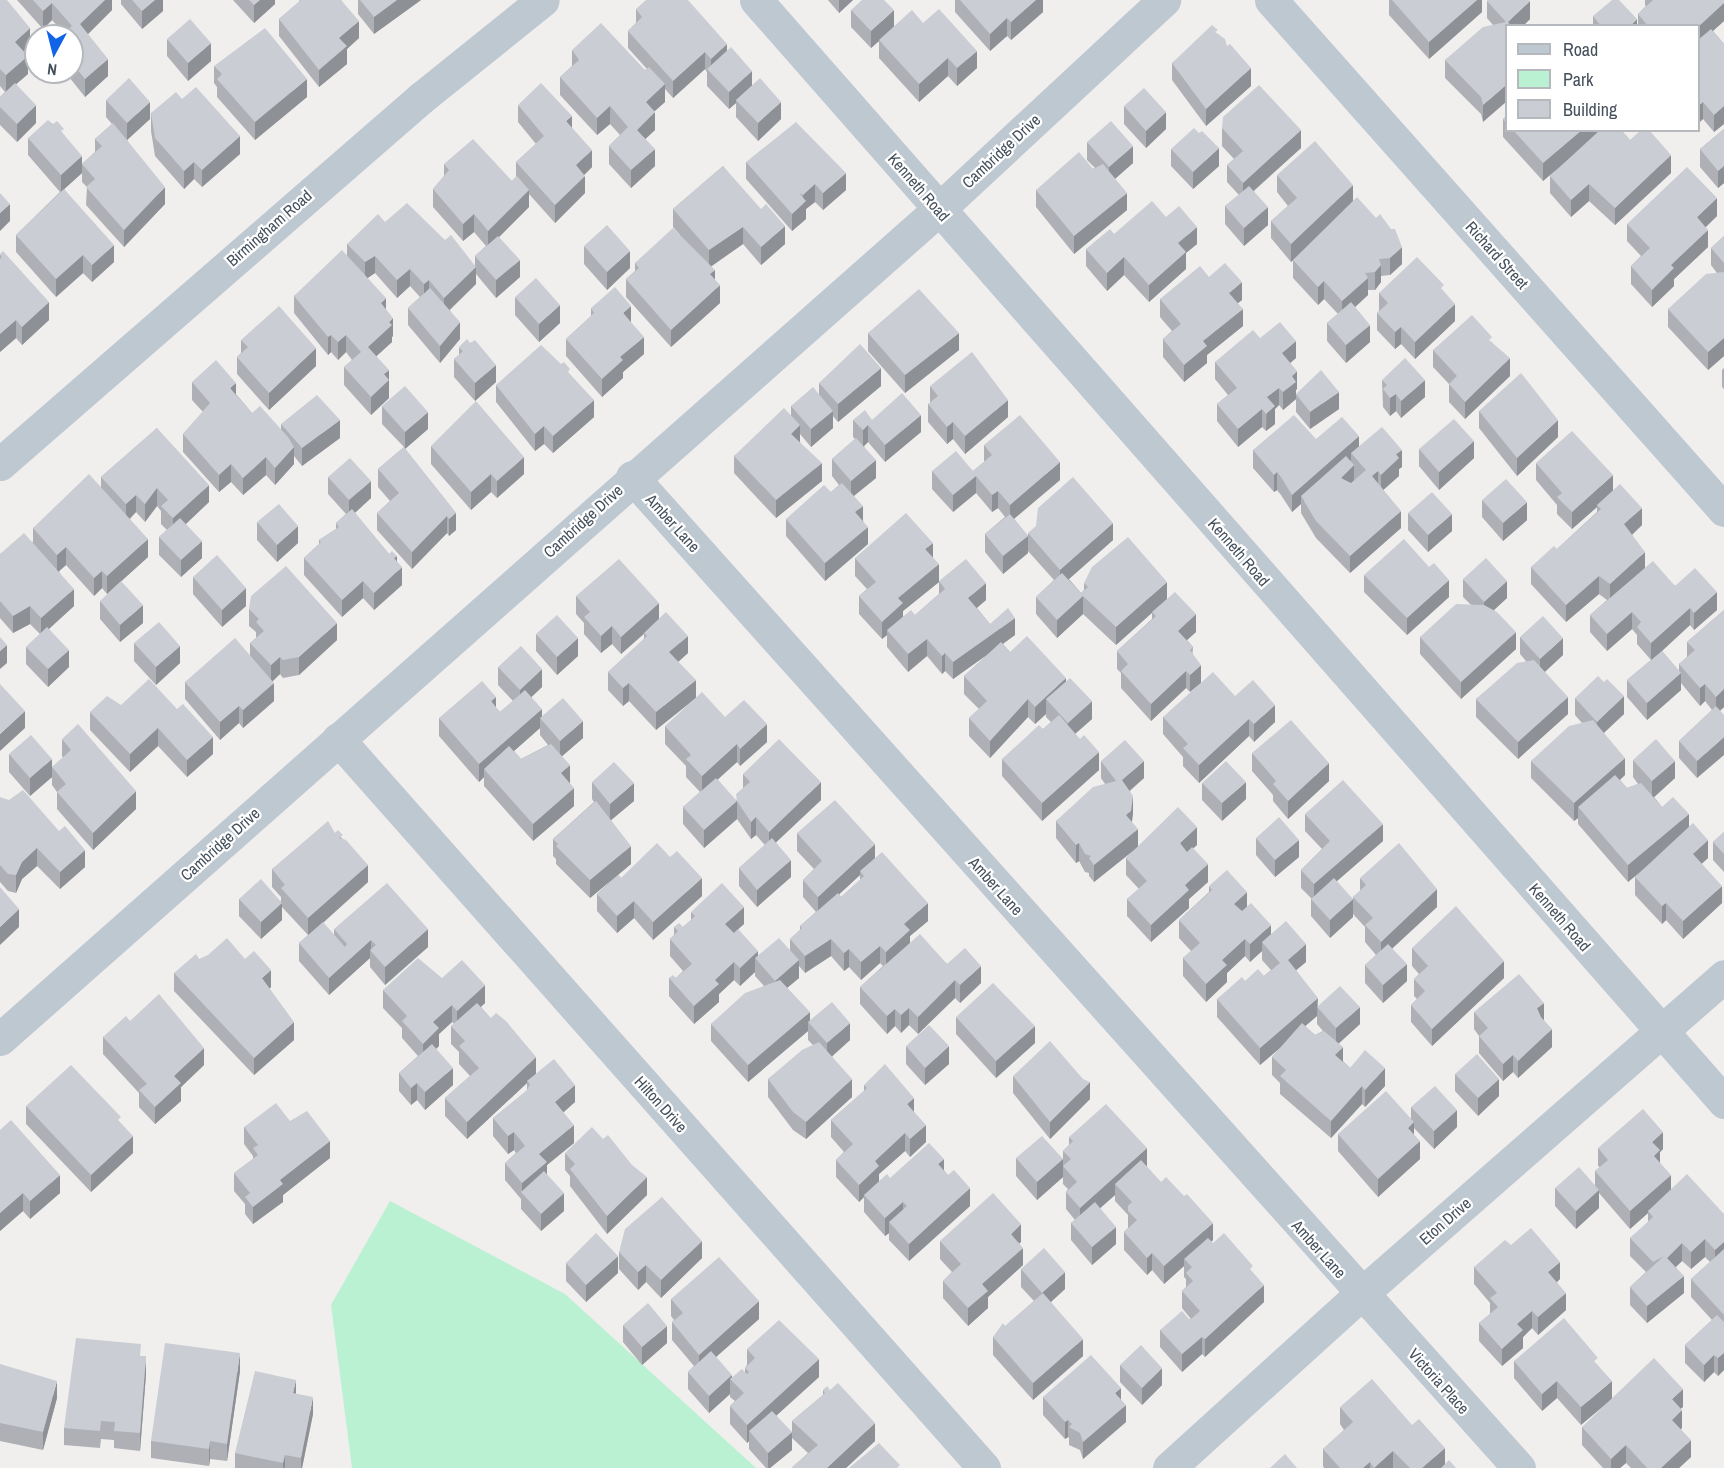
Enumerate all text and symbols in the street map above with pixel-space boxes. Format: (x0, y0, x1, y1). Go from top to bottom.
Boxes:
north arrow (24, 24, 84, 84)
legend (1505, 24, 1700, 132)
text: Road (1563, 37, 1598, 62)
text: N (46, 58, 58, 81)
text: Park (1563, 67, 1593, 92)
text: Building (1563, 97, 1617, 122)
street label: Cambridge Drive (958, 110, 1044, 192)
street label: Kenneth Road (884, 149, 954, 225)
street label: Birmingham Road (223, 186, 315, 270)
street label: Richard Street (1462, 217, 1532, 293)
street label: Cambridge Drive (539, 480, 627, 562)
street label: Amber Lane (642, 490, 704, 556)
street label: Kenneth Road (1204, 514, 1274, 590)
street label: Cambridge Drive (176, 803, 264, 885)
street label: Amber Lane (965, 853, 1027, 919)
street label: Kenneth Road (1525, 879, 1595, 955)
street label: Hilton Drive (631, 1072, 691, 1136)
street label: Eton Drive (1415, 1193, 1475, 1249)
street label: Amber Lane (1288, 1216, 1350, 1282)
street label: Victoria Place (1405, 1344, 1473, 1418)

